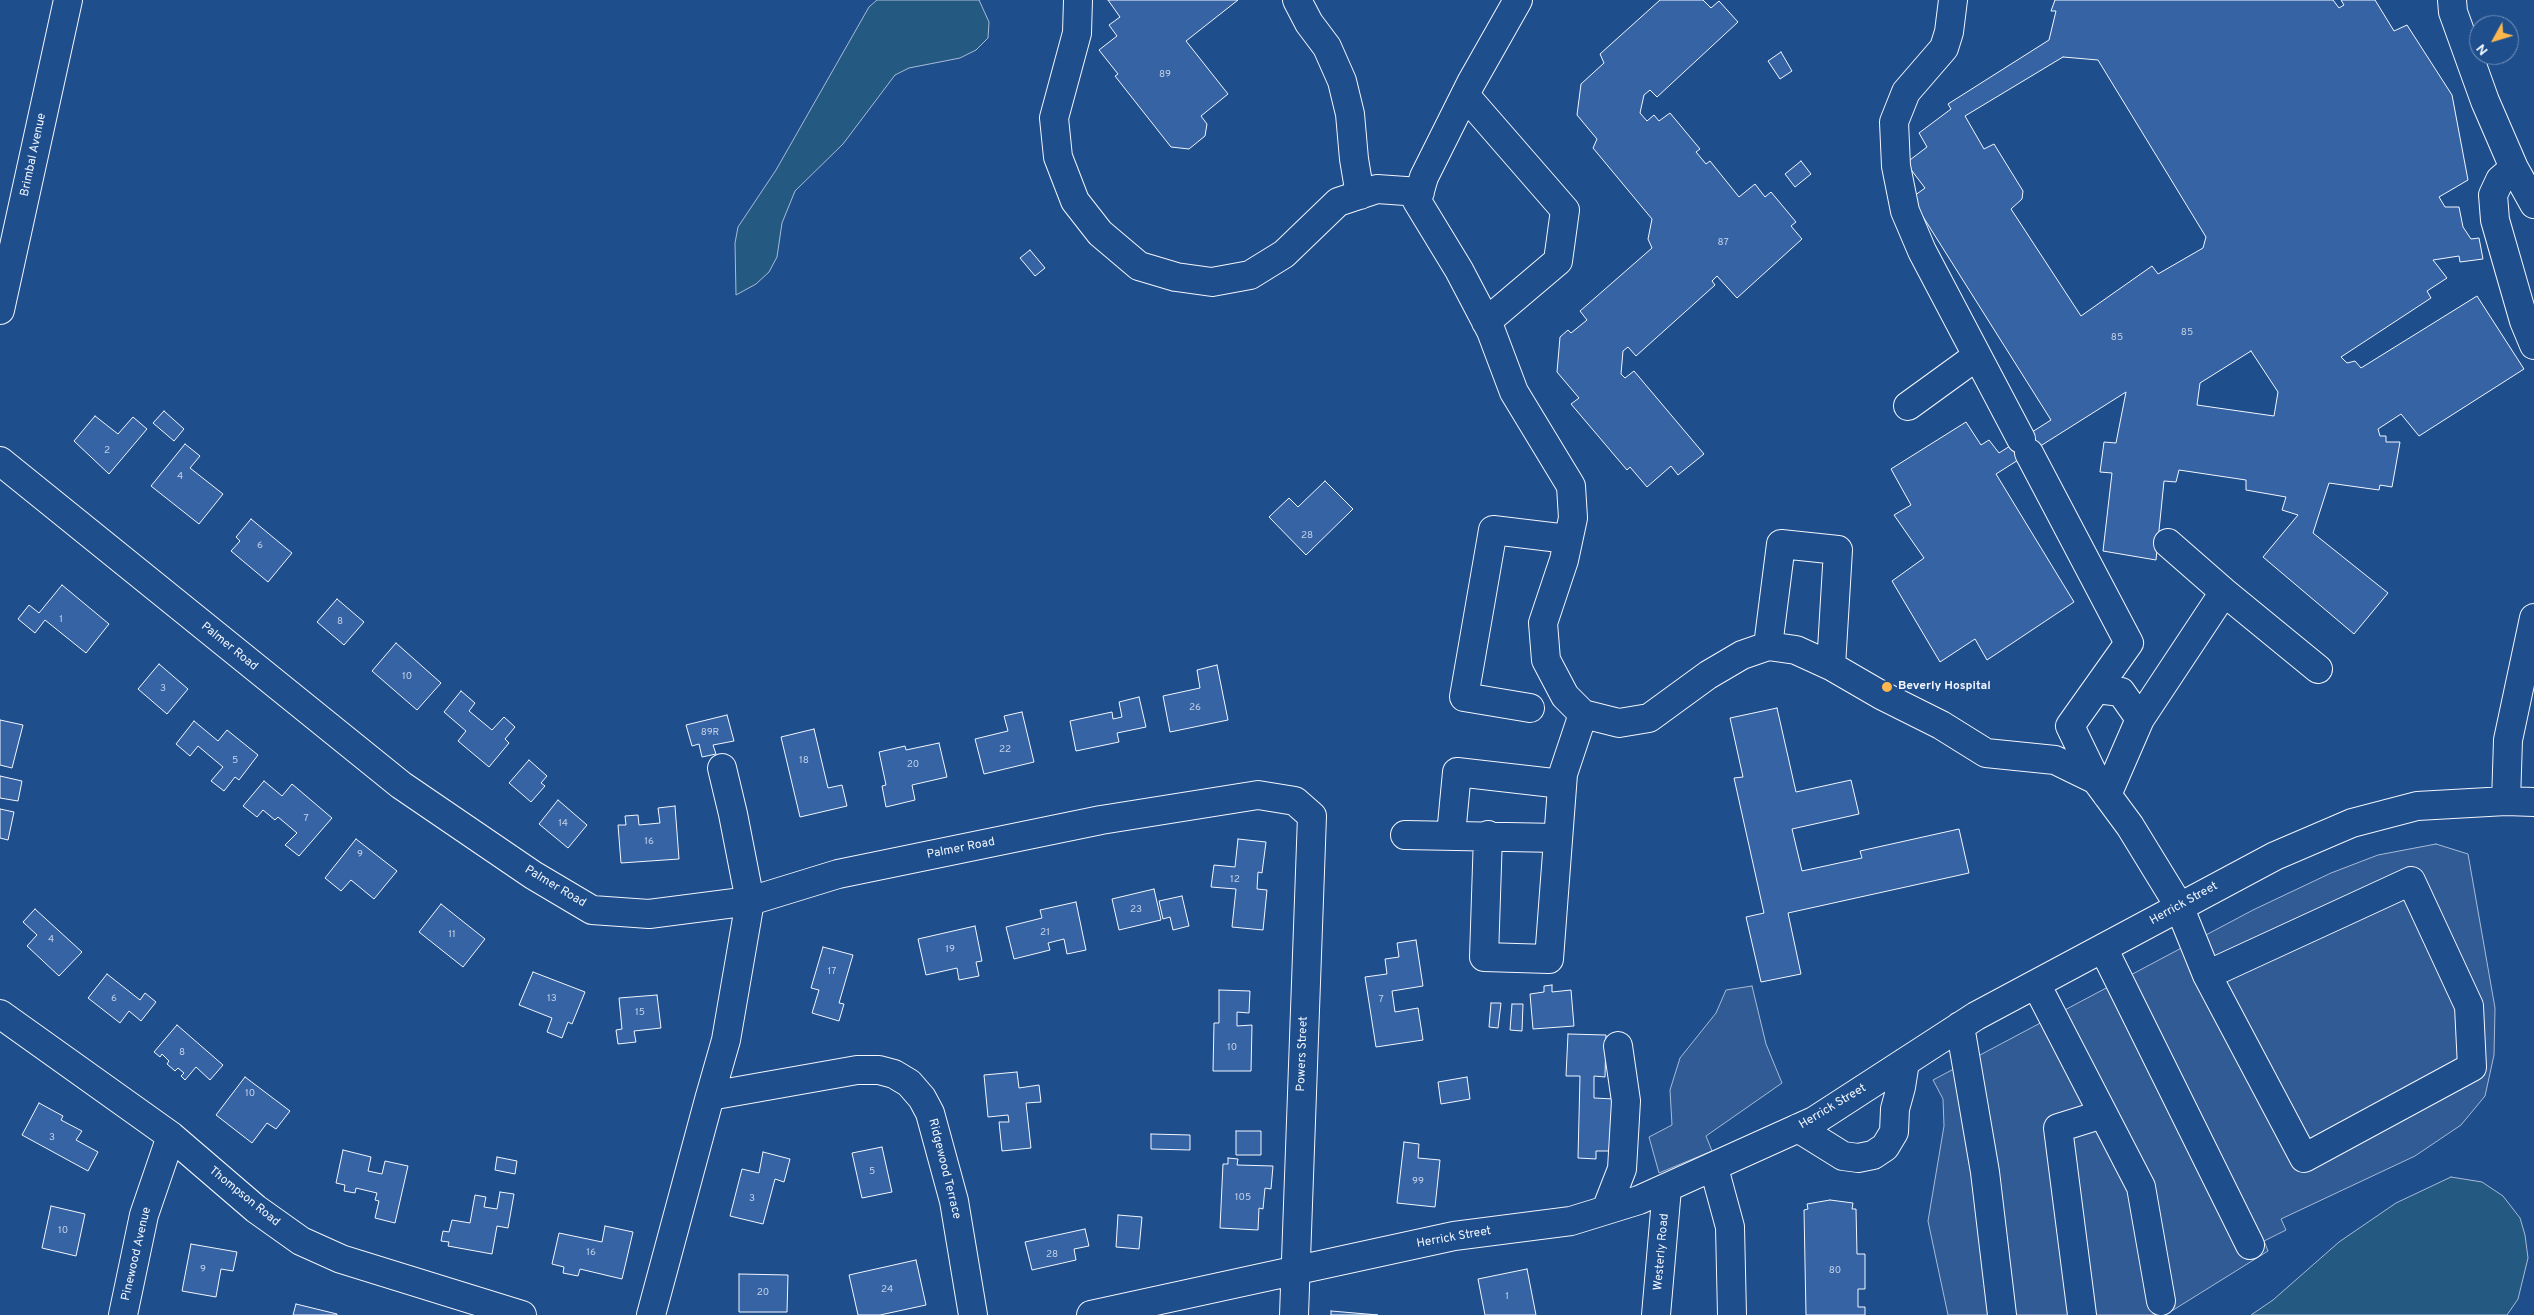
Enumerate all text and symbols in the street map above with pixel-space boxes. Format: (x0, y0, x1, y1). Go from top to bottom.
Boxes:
north arrow (2469, 15, 2519, 65)
text: N (2473, 40, 2493, 58)
house number: 89 (1159, 69, 1171, 81)
street label: Brimbal Avenue (18, 112, 50, 198)
house number: 87 (1717, 237, 1729, 249)
house number: 85 (2181, 327, 2193, 339)
house number: 85 (2111, 332, 2123, 344)
house number: 2 (104, 445, 110, 457)
house number: 4 (177, 471, 183, 483)
house number: 28 (1301, 530, 1313, 542)
house number: 6 (257, 540, 263, 552)
house number: 1 (59, 614, 63, 626)
house number: 8 (337, 616, 343, 628)
street label: Palmer Road (198, 620, 260, 674)
house number: 10 (402, 671, 412, 683)
marker: Beverly Hospital (1880, 680, 1894, 694)
place label: Beverly Hospital (1898, 680, 1991, 694)
house number: 3 (160, 683, 166, 695)
house number: 26 (1189, 702, 1201, 714)
house number: 89R (701, 727, 719, 739)
house number: 22 (999, 744, 1011, 756)
house number: 5 (232, 755, 238, 767)
house number: 18 (799, 755, 809, 767)
house number: 20 (907, 759, 919, 771)
house number: 7 (303, 813, 309, 825)
house number: 14 (558, 818, 568, 830)
street label: Palmer Road (926, 835, 996, 863)
house number: 16 (644, 836, 654, 848)
house number: 9 (357, 849, 363, 861)
street label: Palmer Road (522, 863, 588, 911)
house number: 12 (1230, 874, 1240, 886)
street label: Herrick Street (2147, 879, 2221, 929)
house number: 23 (1130, 904, 1142, 916)
house number: 21 (1040, 927, 1050, 939)
house number: 11 (448, 929, 456, 941)
house number: 4 (48, 934, 54, 946)
house number: 19 (945, 944, 955, 956)
house number: 17 (828, 966, 836, 978)
house number: 6 (111, 993, 117, 1005)
house number: 13 (547, 993, 557, 1005)
house number: 7 (1378, 994, 1384, 1006)
house number: 15 (635, 1007, 645, 1019)
street label: Powers Street (1294, 1016, 1312, 1092)
house number: 10 (1227, 1042, 1237, 1054)
house number: 8 (179, 1047, 185, 1059)
street label: Herrick Street (1797, 1081, 1869, 1133)
house number: 10 (245, 1088, 255, 1100)
street label: Ridgewood Terrace (925, 1117, 963, 1221)
house number: 3 (49, 1132, 55, 1144)
street label: Thompson Road (206, 1164, 282, 1230)
house number: 5 (869, 1166, 875, 1178)
house number: 99 (1412, 1176, 1424, 1188)
house number: 105 (1235, 1192, 1251, 1204)
house number: 3 (749, 1193, 755, 1205)
street label: Pinewood Avenue (119, 1206, 155, 1302)
street label: Westerly Road (1651, 1213, 1673, 1291)
street label: Herrick Street (1416, 1224, 1492, 1252)
house number: 10 (58, 1225, 68, 1237)
house number: 16 (586, 1247, 596, 1259)
house number: 28 (1046, 1249, 1058, 1261)
house number: 9 (200, 1264, 206, 1276)
house number: 80 (1829, 1265, 1841, 1277)
house number: 24 (881, 1284, 893, 1296)
house number: 20 (757, 1287, 769, 1299)
house number: 1 (1505, 1291, 1509, 1303)

